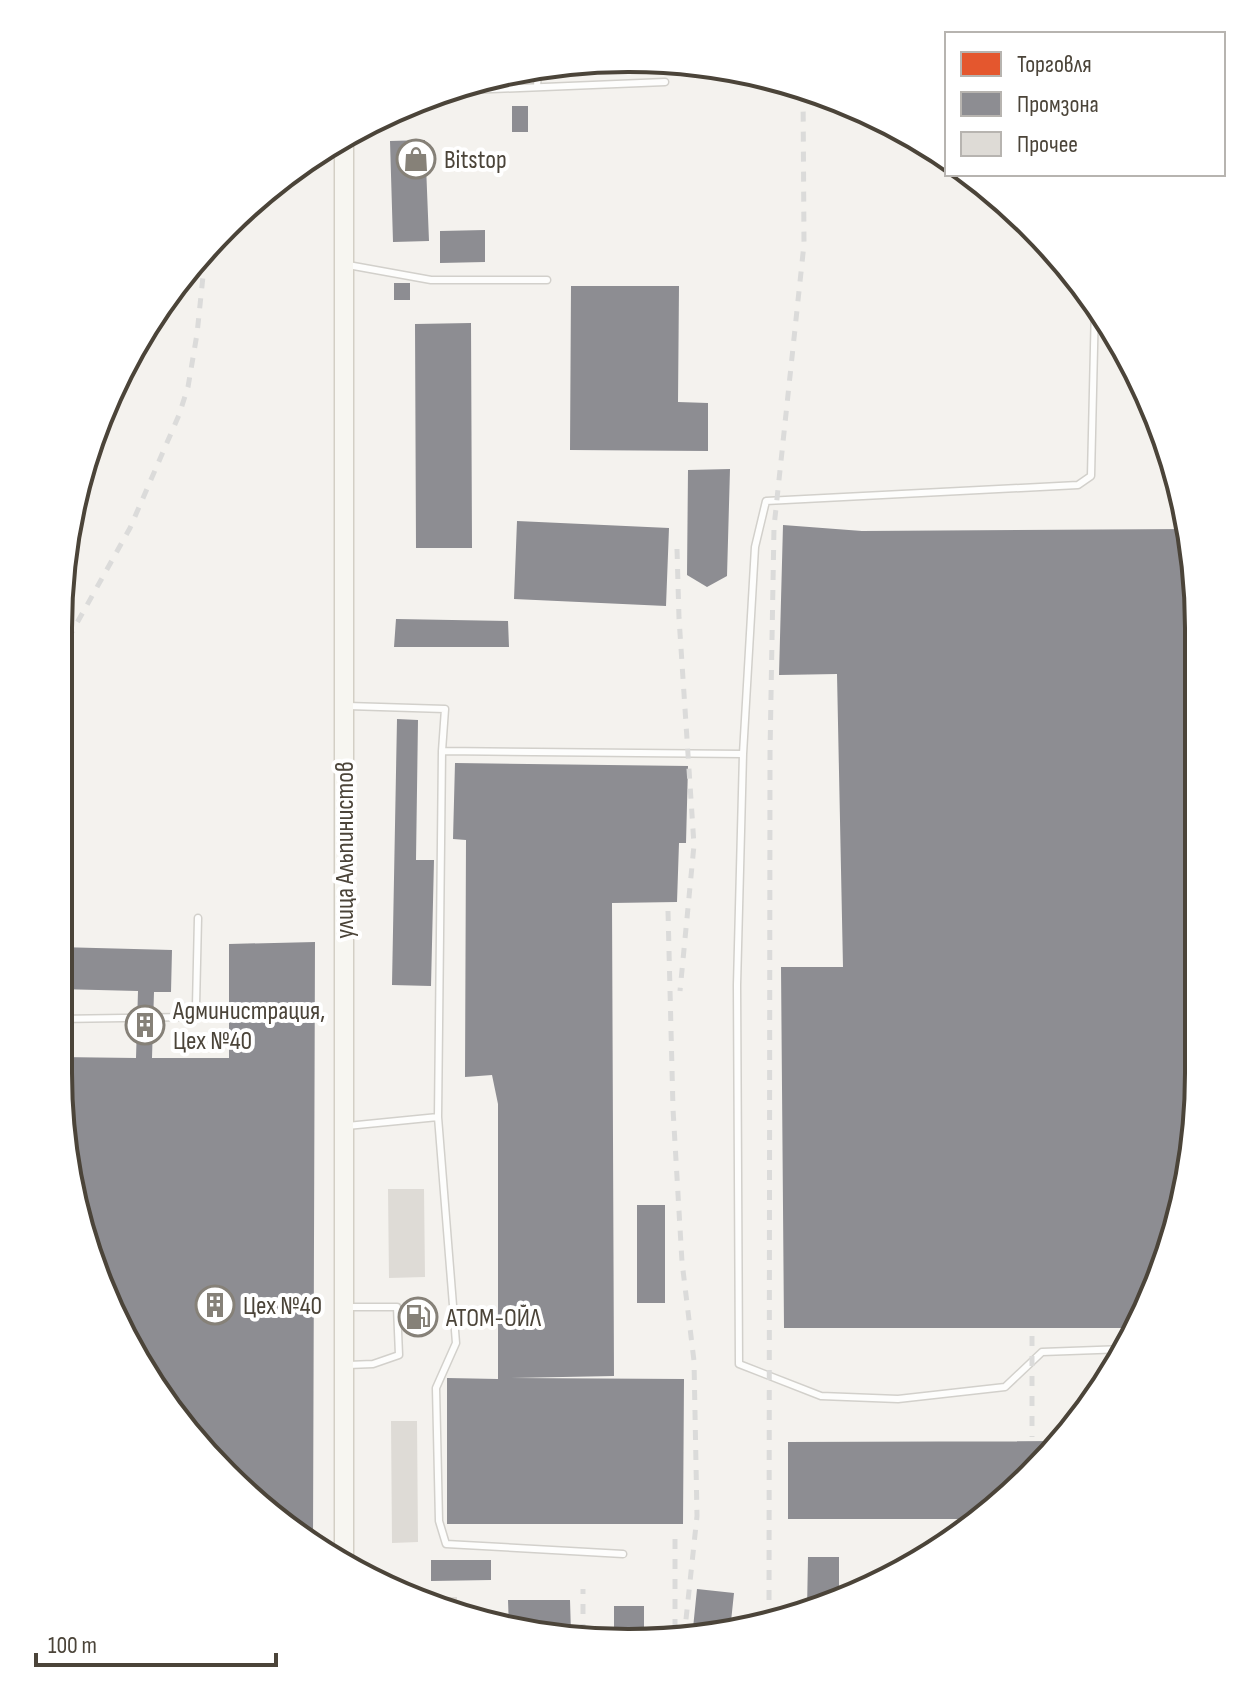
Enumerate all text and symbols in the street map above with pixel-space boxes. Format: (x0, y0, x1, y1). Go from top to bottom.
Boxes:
legend (945, 32, 1225, 176)
text: Торговля (1017, 50, 1092, 79)
text: Промзона (1017, 90, 1099, 119)
text: Прочее (1017, 130, 1078, 159)
shop icon: Bitstop (395, 138, 437, 180)
place label: Bitstop (444, 145, 507, 176)
street label: улица Альпинистов (330, 761, 361, 939)
place label: Администрация, Цех №40 (172, 996, 325, 1057)
building icon: Администрация, Цех №40 (124, 1004, 166, 1046)
building icon: Цех №40 (194, 1284, 236, 1326)
place label: Цех №40 (243, 1291, 322, 1322)
fuel station icon: АТОМ-ОЙЛ (397, 1296, 439, 1338)
place label: АТОМ-ОЙЛ (445, 1303, 542, 1334)
scale bar (36, 1617, 276, 1667)
text: 100 m (48, 1631, 97, 1660)

